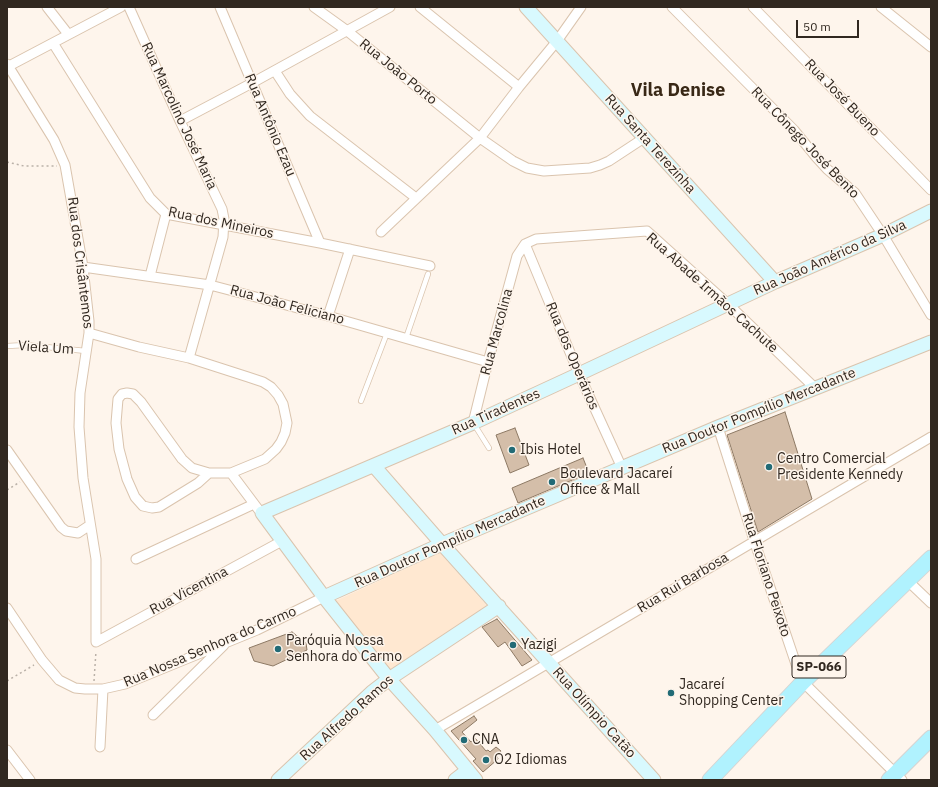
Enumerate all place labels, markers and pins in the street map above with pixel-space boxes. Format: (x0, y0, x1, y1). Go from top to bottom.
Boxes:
place label: Ibis Hotel (520, 442, 581, 458)
marker: Ibis Hotel (507, 445, 517, 455)
place label: Centro Comercial Presidente Kennedy (777, 451, 903, 484)
marker: Centro Comercial Presidente Kennedy (764, 462, 774, 472)
place label: Boulevard Jacareí Office & Mall (560, 466, 672, 498)
marker: Boulevard Jacareí Office & Mall (547, 477, 557, 487)
place label: Paróquia Nossa Senhora do Carmo (286, 633, 402, 666)
place label: Yazigi (521, 637, 557, 653)
marker: Yazigi (508, 640, 518, 650)
marker: Paróquia Nossa Senhora do Carmo (273, 644, 283, 654)
place label: Jacareí Shopping Center (679, 677, 783, 710)
marker: Jacareí Shopping Center (666, 688, 676, 698)
place label: CNA (472, 732, 500, 748)
marker: CNA (459, 735, 469, 745)
place label: O2 Idiomas (494, 752, 567, 768)
marker: O2 Idiomas (481, 755, 491, 765)

